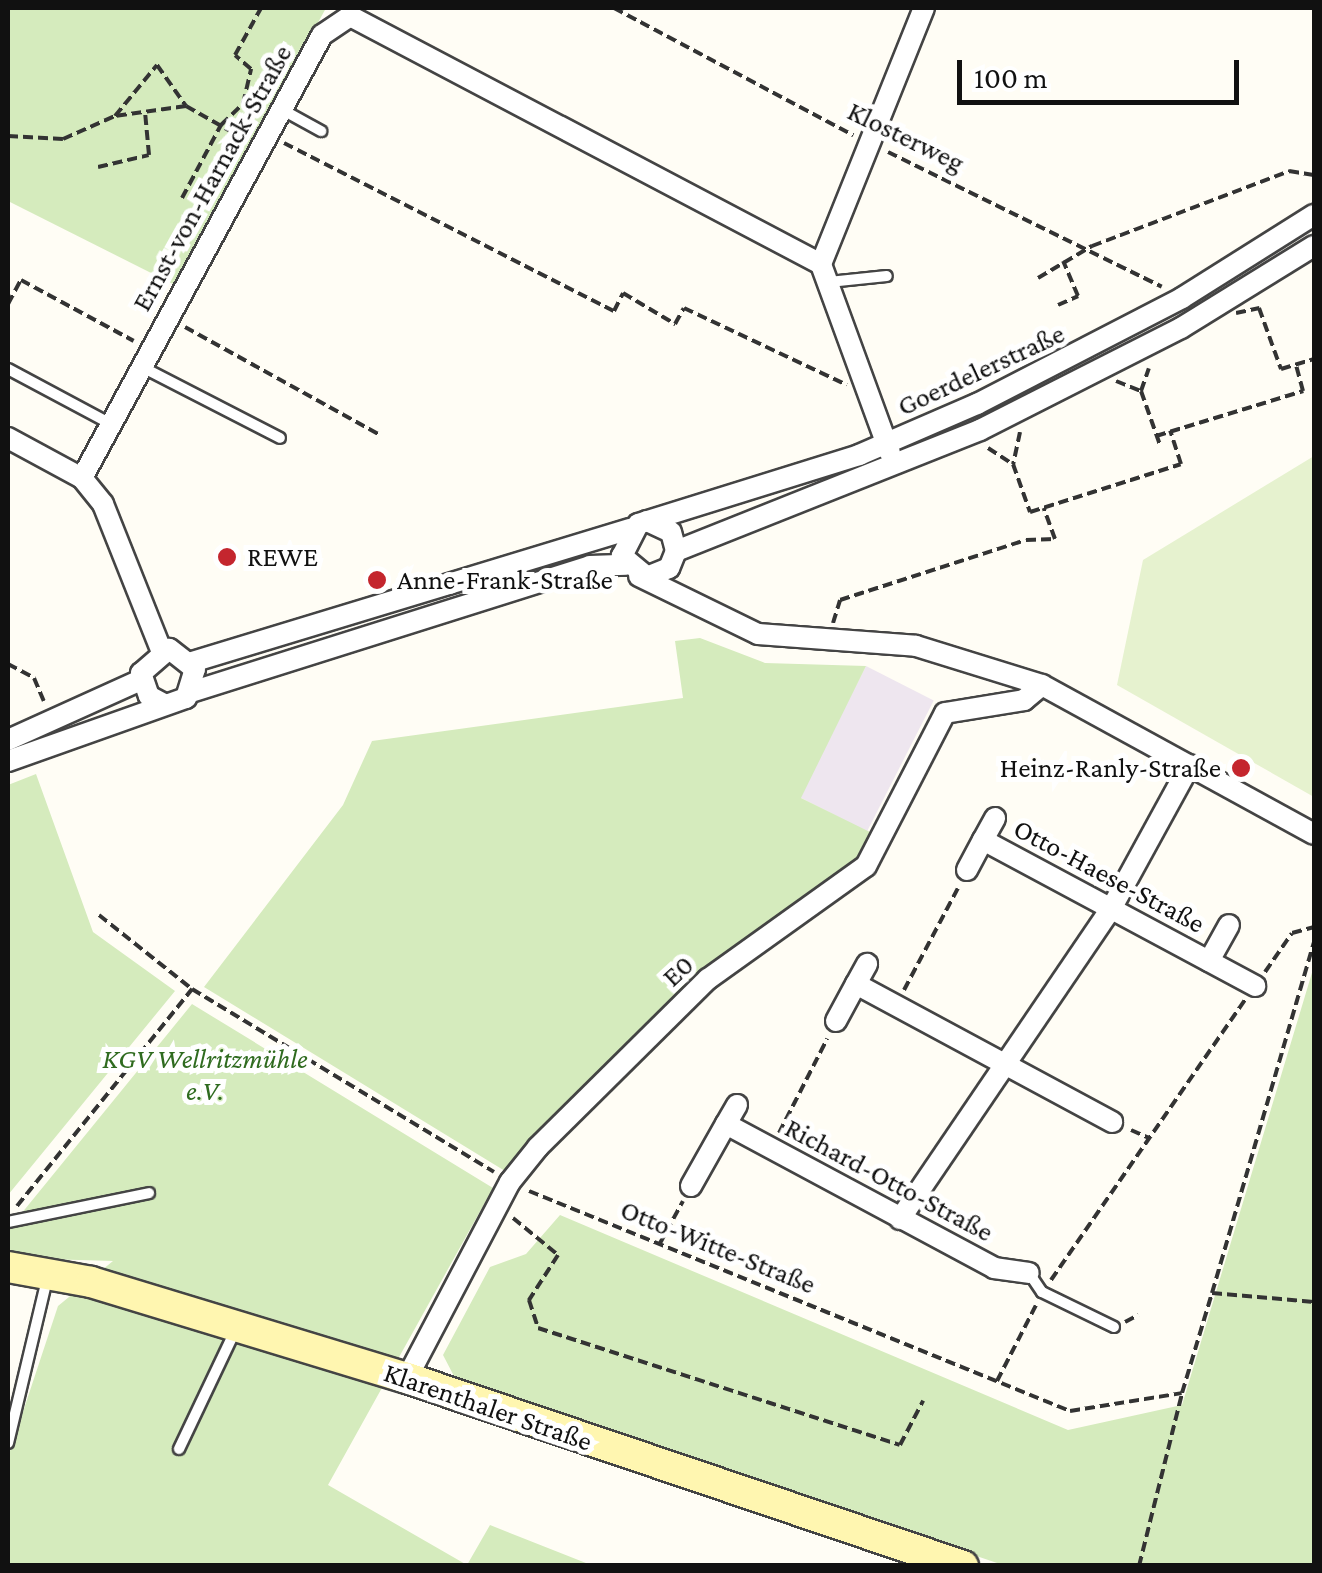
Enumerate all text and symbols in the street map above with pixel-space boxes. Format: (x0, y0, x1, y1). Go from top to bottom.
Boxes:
street label: Ernst-von-Harnack-Straße (125, 39, 299, 317)
scale bar (962, 40, 1244, 102)
text: 100 m (974, 61, 1048, 94)
street label: Klosterweg (842, 94, 970, 180)
street label: Goerdelerstraße (892, 317, 1070, 423)
place label: REWE (247, 540, 318, 574)
marker: REWE (216, 546, 238, 568)
place label: Anne-Frank-Straße (397, 563, 613, 597)
marker: Anne-Frank-Straße (366, 569, 388, 591)
place label: Heinz-Ranly-Straße (1000, 751, 1221, 785)
marker: Heinz-Ranly-Straße (1230, 757, 1252, 779)
street label: Otto-Haese-Straße (1008, 811, 1210, 941)
street label: E0 (655, 948, 701, 994)
park label: KGV Wellritzmühle e.V. (102, 1042, 308, 1108)
street label: Richard-Otto-Straße (779, 1111, 999, 1249)
street label: Otto-Witte-Straße (616, 1193, 820, 1301)
street label: Klarenthaler Straße (380, 1356, 596, 1458)

